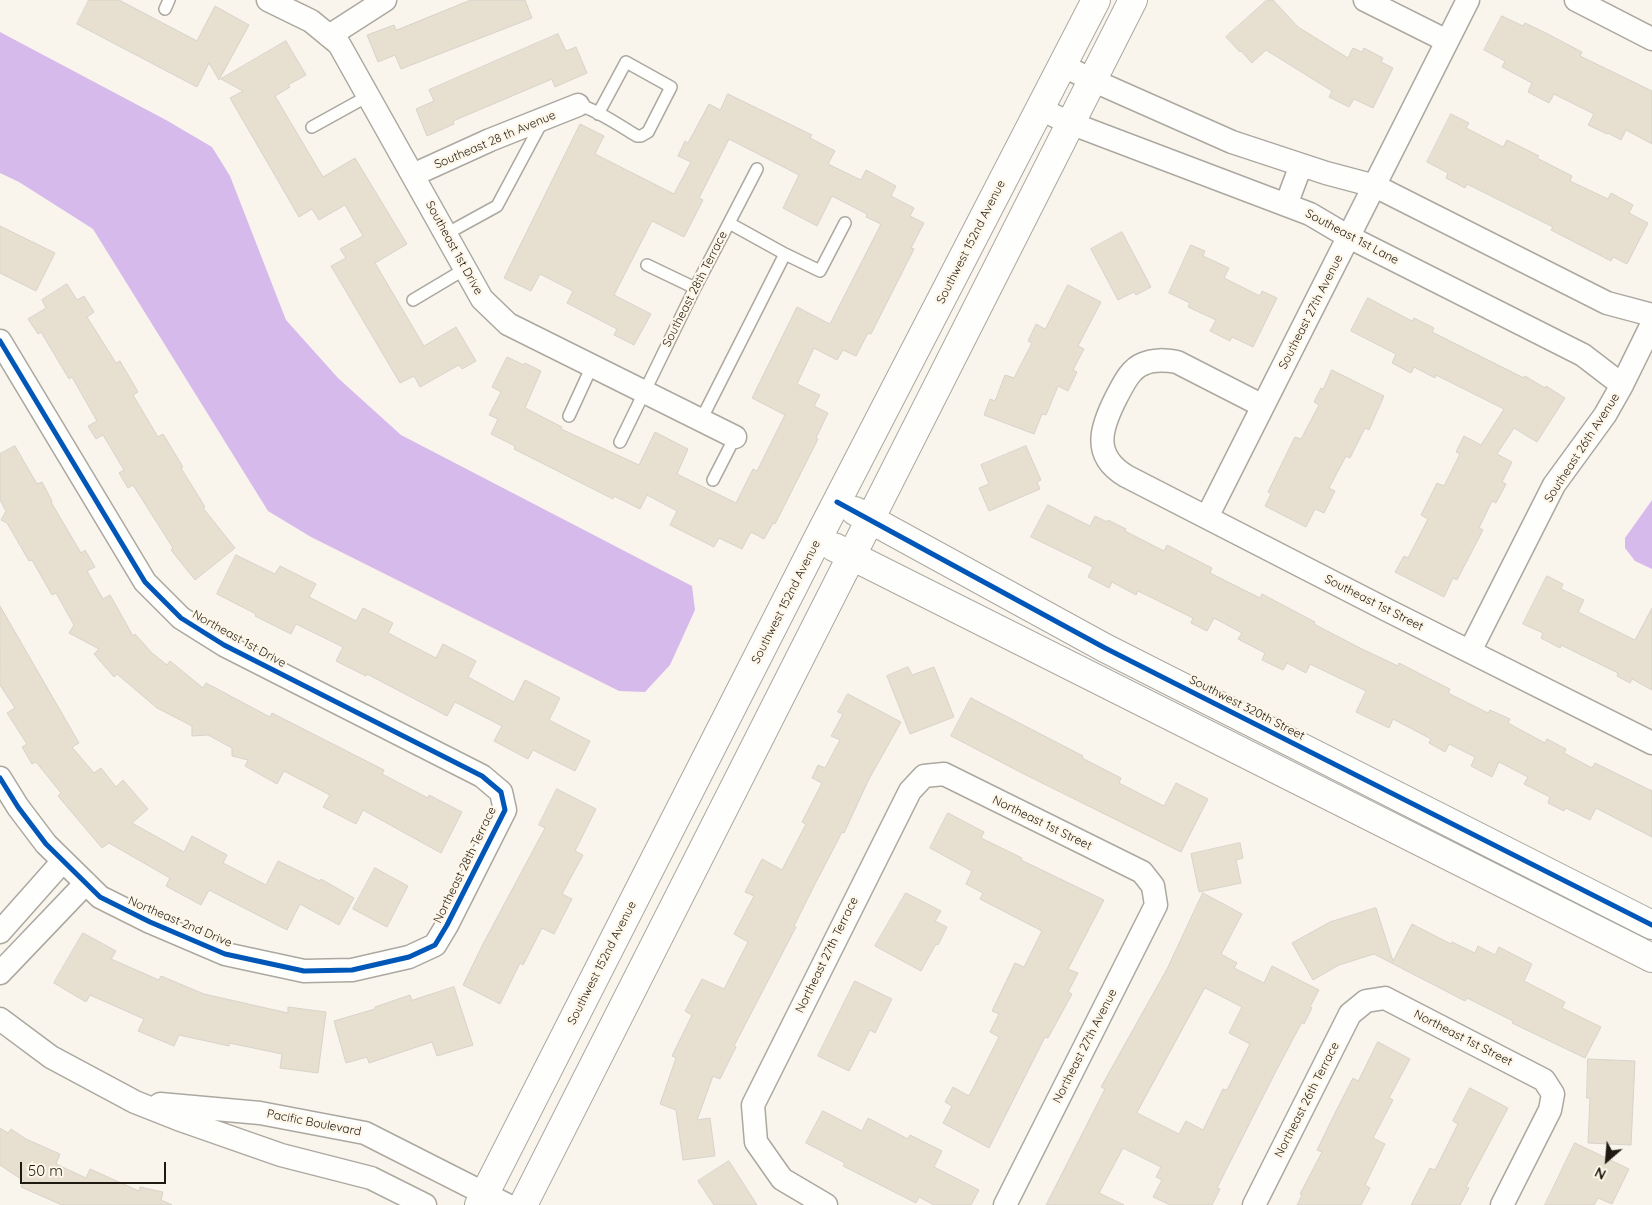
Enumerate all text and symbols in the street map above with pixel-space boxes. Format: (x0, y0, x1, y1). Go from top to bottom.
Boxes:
street label: Southeast 28 th Avenue (432, 108, 558, 172)
street label: Southwest 152nd Avenue (934, 178, 1008, 306)
street label: Southeast 1st Drive (422, 199, 486, 297)
street label: Southeast 1st Lane (1303, 206, 1401, 268)
street label: Southeast 28th Terrace (660, 229, 730, 349)
street label: Southeast 27th Avenue (1276, 252, 1346, 372)
street label: Southeast 26th Avenue (1541, 391, 1623, 505)
street label: Southwest 152nd Avenue (749, 538, 823, 666)
street label: Southeast 1st Street (1322, 572, 1426, 634)
street label: Northeast 1st Drive (190, 607, 288, 671)
street label: Southwest 320th Street (1187, 673, 1307, 743)
street label: Northeast 1st Street (990, 793, 1094, 853)
street label: Northeast 28th Terrace (431, 804, 499, 926)
street label: Northeast 2nd Drive (126, 894, 234, 950)
street label: Northeast 27th Terrace (793, 895, 861, 1015)
street label: Southwest 152nd Avenue (565, 899, 639, 1027)
street label: Northeast 27th Avenue (1050, 986, 1120, 1106)
street label: Northeast 1st Street (1411, 1007, 1515, 1069)
street label: Northeast 26th Terrace (1272, 1040, 1342, 1160)
street label: Pacific Boulevard (266, 1107, 362, 1139)
north arrow (1582, 1135, 1632, 1185)
scale bar (22, 1152, 169, 1184)
text: 50 m (28, 1161, 63, 1180)
text: N (1592, 1163, 1609, 1184)

